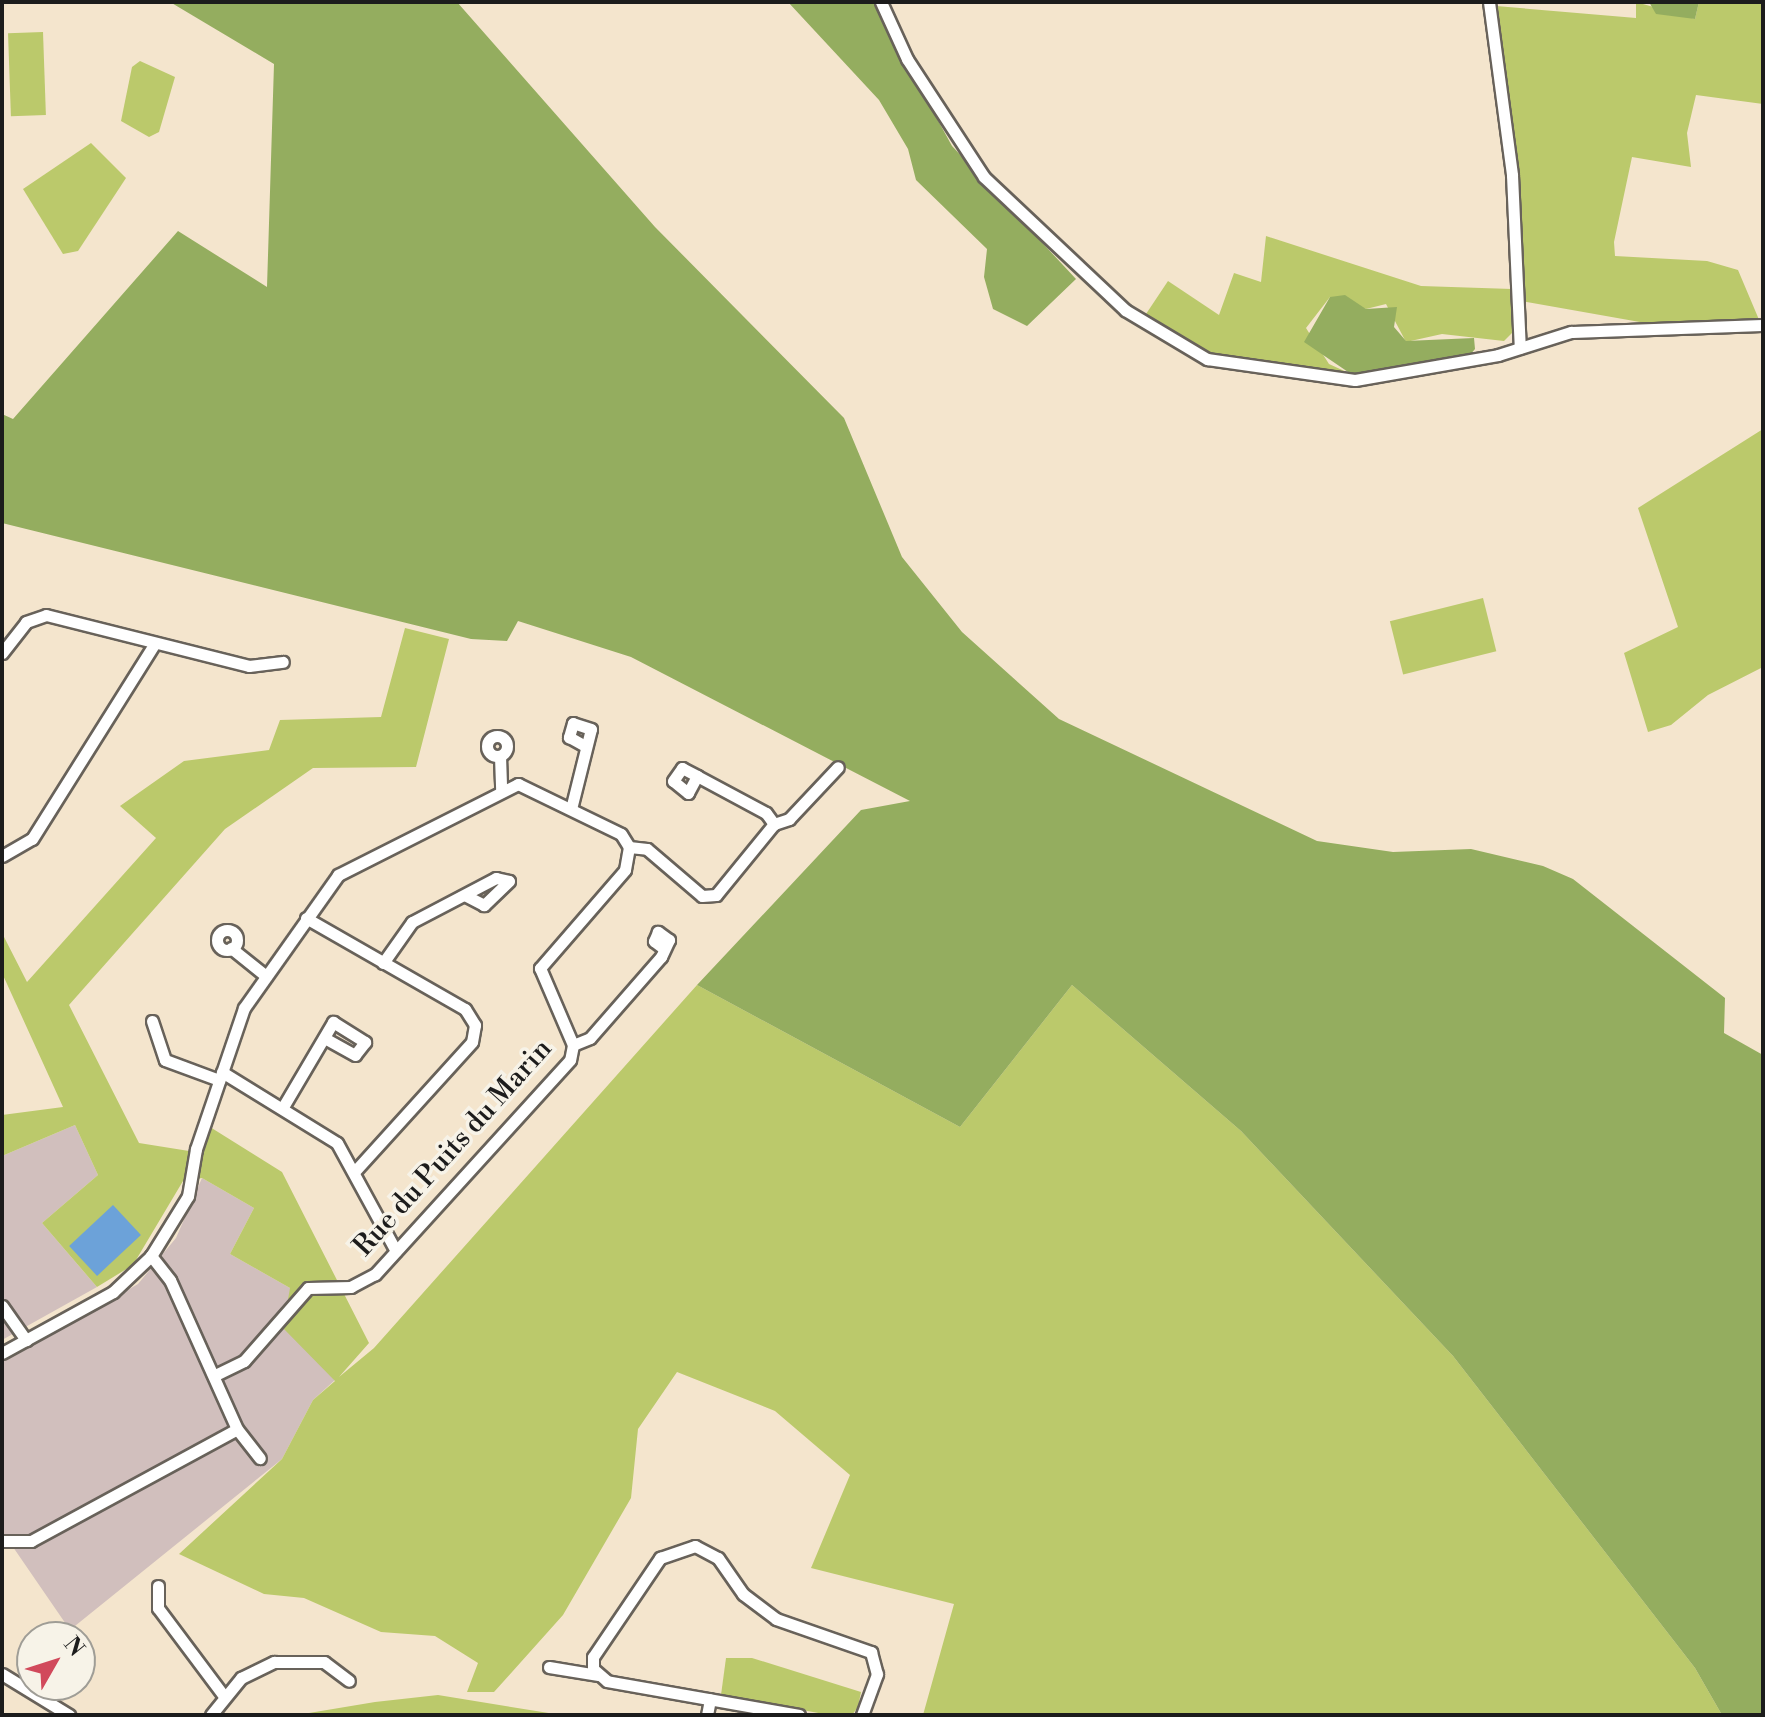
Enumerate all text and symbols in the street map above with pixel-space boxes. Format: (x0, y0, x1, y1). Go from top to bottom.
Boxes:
street label: Rue du Puits du Marin (347, 1033, 559, 1263)
north arrow (16, 1621, 96, 1701)
text: N (58, 1632, 89, 1662)

